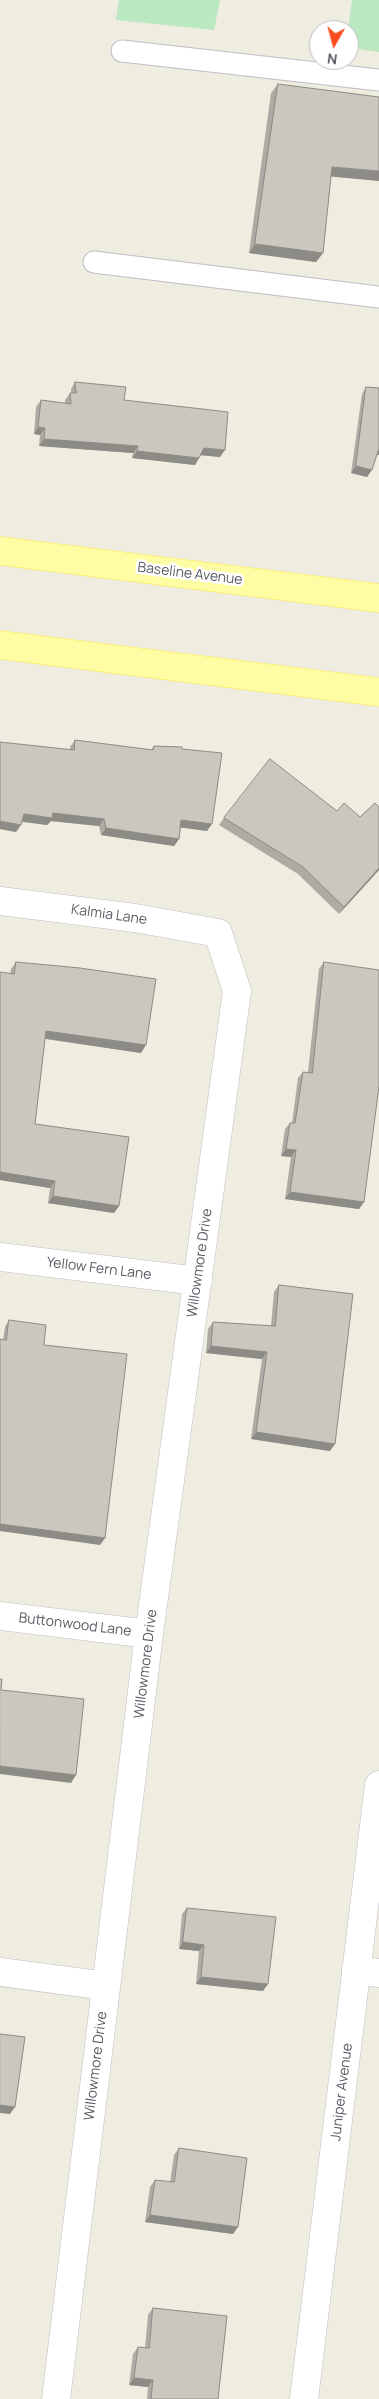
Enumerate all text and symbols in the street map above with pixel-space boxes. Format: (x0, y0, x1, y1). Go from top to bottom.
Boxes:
north arrow (309, 20, 359, 70)
text: N (326, 49, 338, 69)
street label: Baseline Avenue (137, 559, 243, 589)
street label: Kalmia Lane (70, 901, 148, 929)
street label: Willowmore Drive (184, 1207, 216, 1319)
street label: Yellow Fern Lane (46, 1254, 152, 1284)
street label: Willowmore Drive (131, 1608, 161, 1720)
street label: Buttonwood Lane (18, 1610, 132, 1640)
street label: Willowmore Drive (81, 2010, 111, 2122)
street label: Juniper Avenue (328, 2042, 356, 2142)

